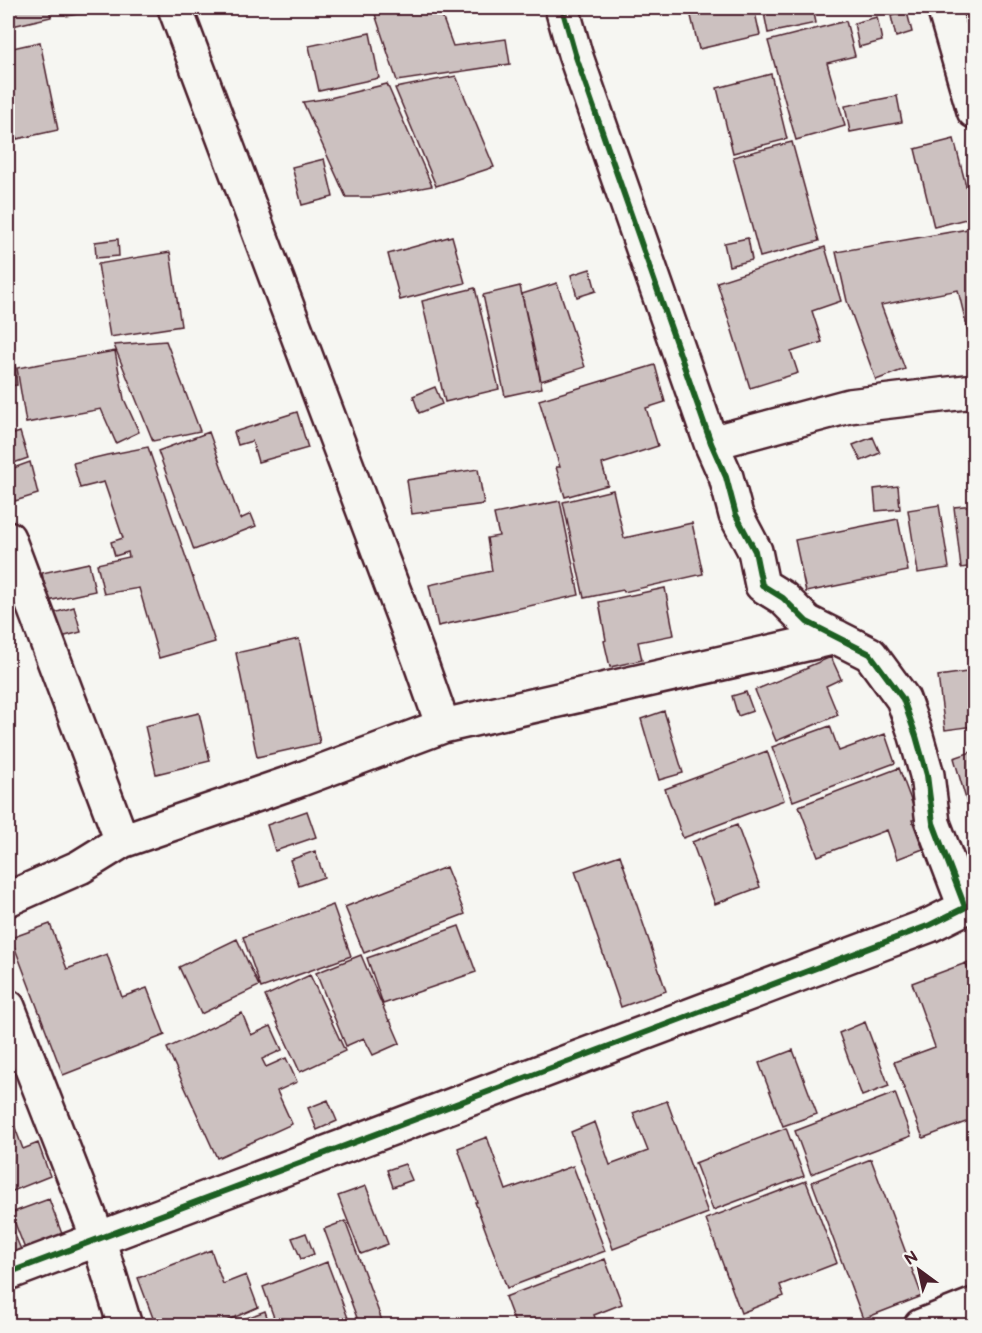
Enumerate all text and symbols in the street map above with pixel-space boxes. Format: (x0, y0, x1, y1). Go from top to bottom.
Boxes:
north arrow (889, 1240, 949, 1300)
text: N (901, 1247, 922, 1270)

